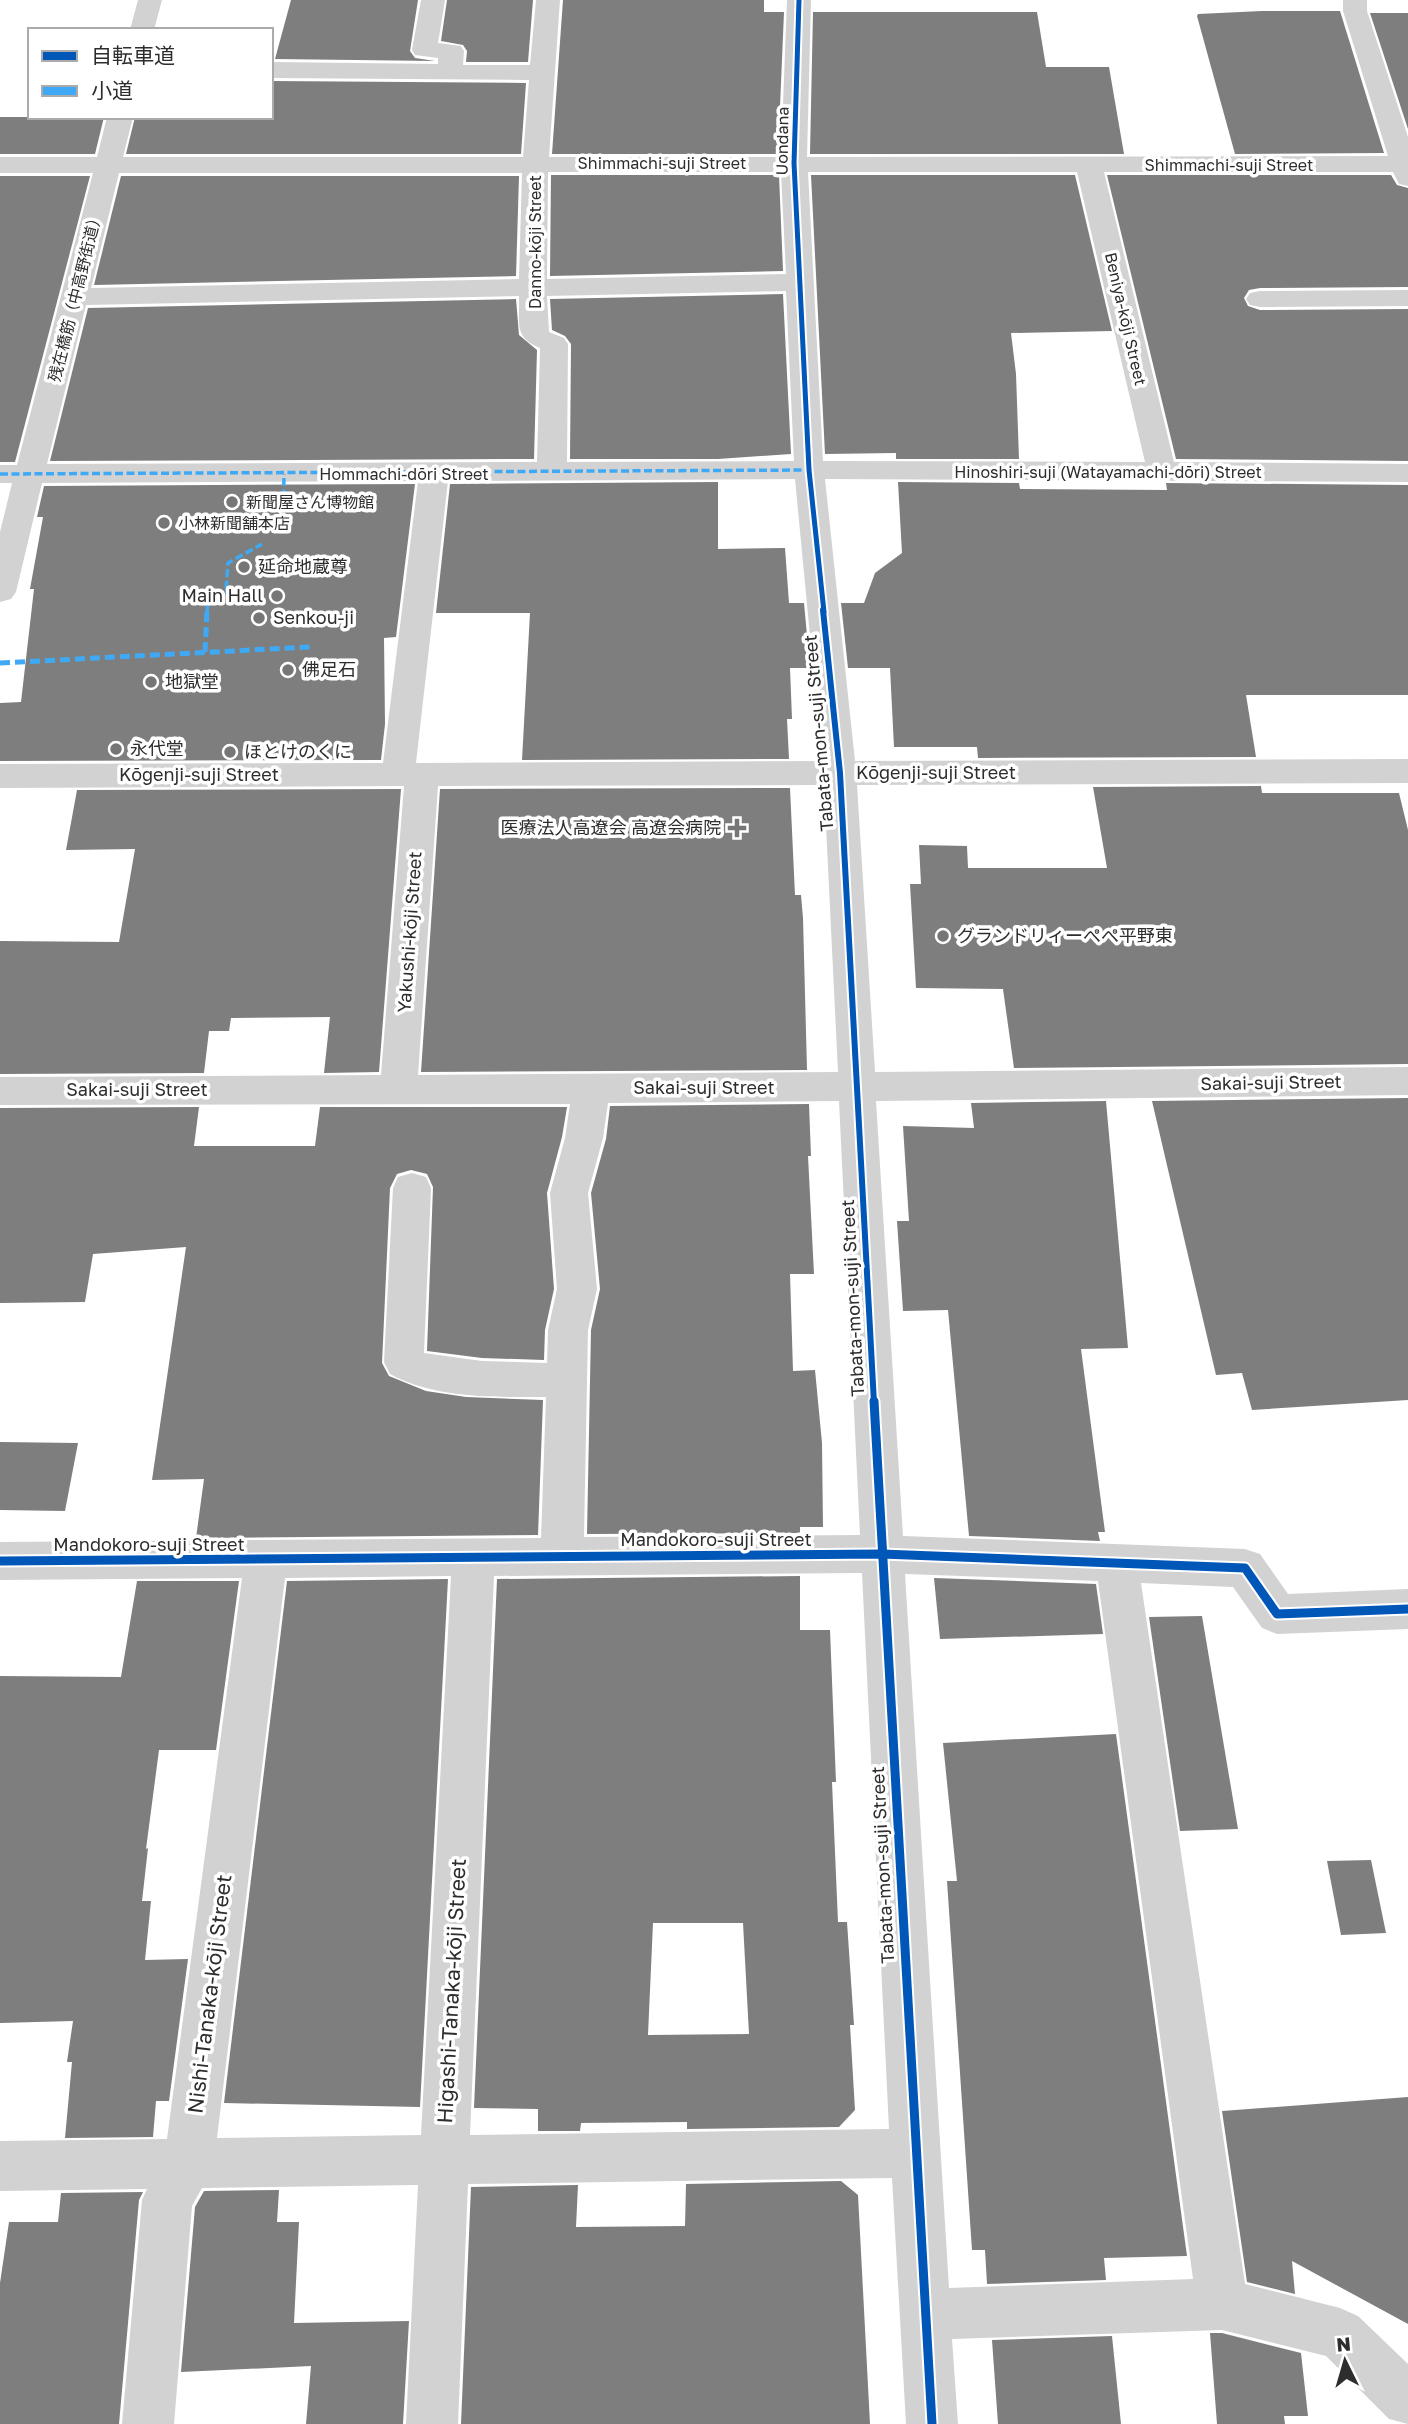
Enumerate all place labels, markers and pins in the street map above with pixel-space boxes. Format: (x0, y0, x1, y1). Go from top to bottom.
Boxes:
place label: 新聞屋さん博物館 (246, 492, 374, 512)
marker: 新聞屋さん博物館 (224, 494, 240, 510)
place label: 小林新聞舗本店 (178, 513, 290, 533)
marker: 小林新聞舗本店 (156, 515, 172, 531)
place label: 延命地蔵尊 (258, 555, 348, 577)
marker: 延命地蔵尊 (236, 559, 252, 575)
place label: Main Hall (182, 584, 263, 606)
marker: Main Hall (269, 588, 285, 604)
place label: Senkou-ji (273, 606, 354, 628)
marker: Senkou-ji (251, 610, 267, 626)
place label: 佛足石 (302, 658, 356, 680)
marker: 佛足石 (280, 662, 296, 678)
place label: 地獄堂 (165, 670, 219, 692)
marker: 地獄堂 (143, 674, 159, 690)
place label: 永代堂 (130, 737, 184, 759)
place label: ほとけのくに (244, 740, 352, 762)
marker: 永代堂 (108, 741, 124, 757)
marker: ほとけのくに (222, 744, 238, 760)
place label: 医療法人高遼会 高遼会病院 (501, 816, 721, 838)
marker: 医療法人高遼会 高遼会病院 (727, 818, 747, 838)
place label: グランドリィーぺぺ平野東 (957, 924, 1173, 946)
marker: グランドリィーぺぺ平野東 (935, 928, 951, 944)

